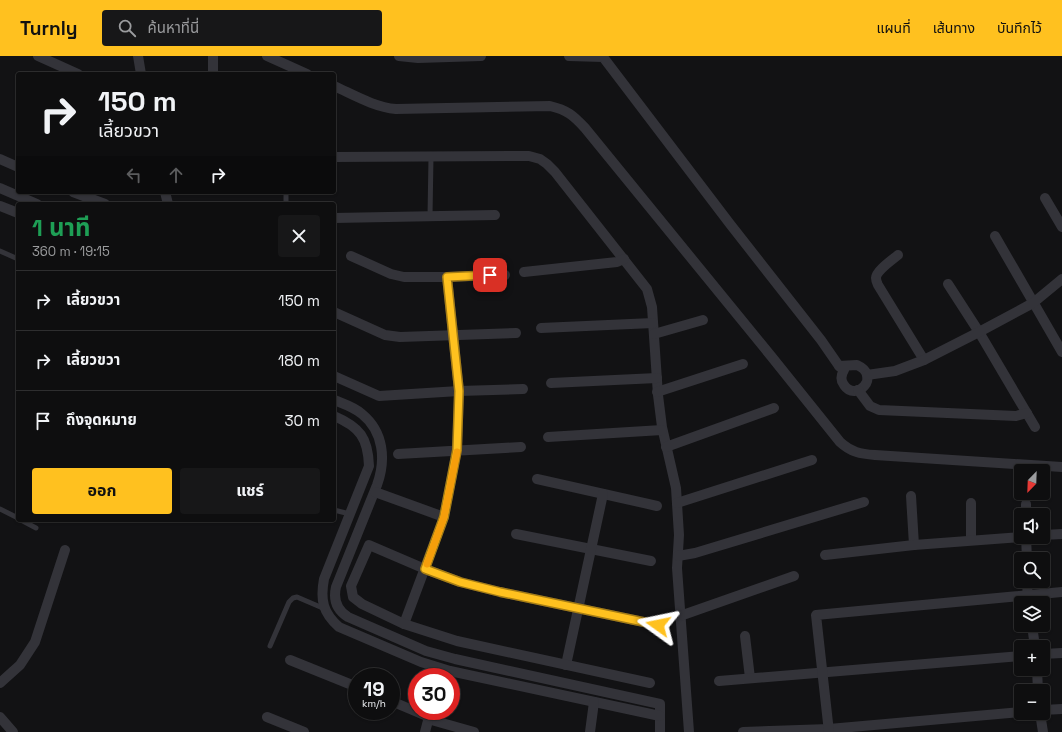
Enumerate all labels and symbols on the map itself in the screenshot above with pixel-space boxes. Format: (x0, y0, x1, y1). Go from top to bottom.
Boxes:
pin (473, 258, 507, 292)
north arrow (1014, 464, 1050, 500)
position arrow (637, 604, 679, 646)
speed limit sign: 30 (408, 668, 460, 720)

